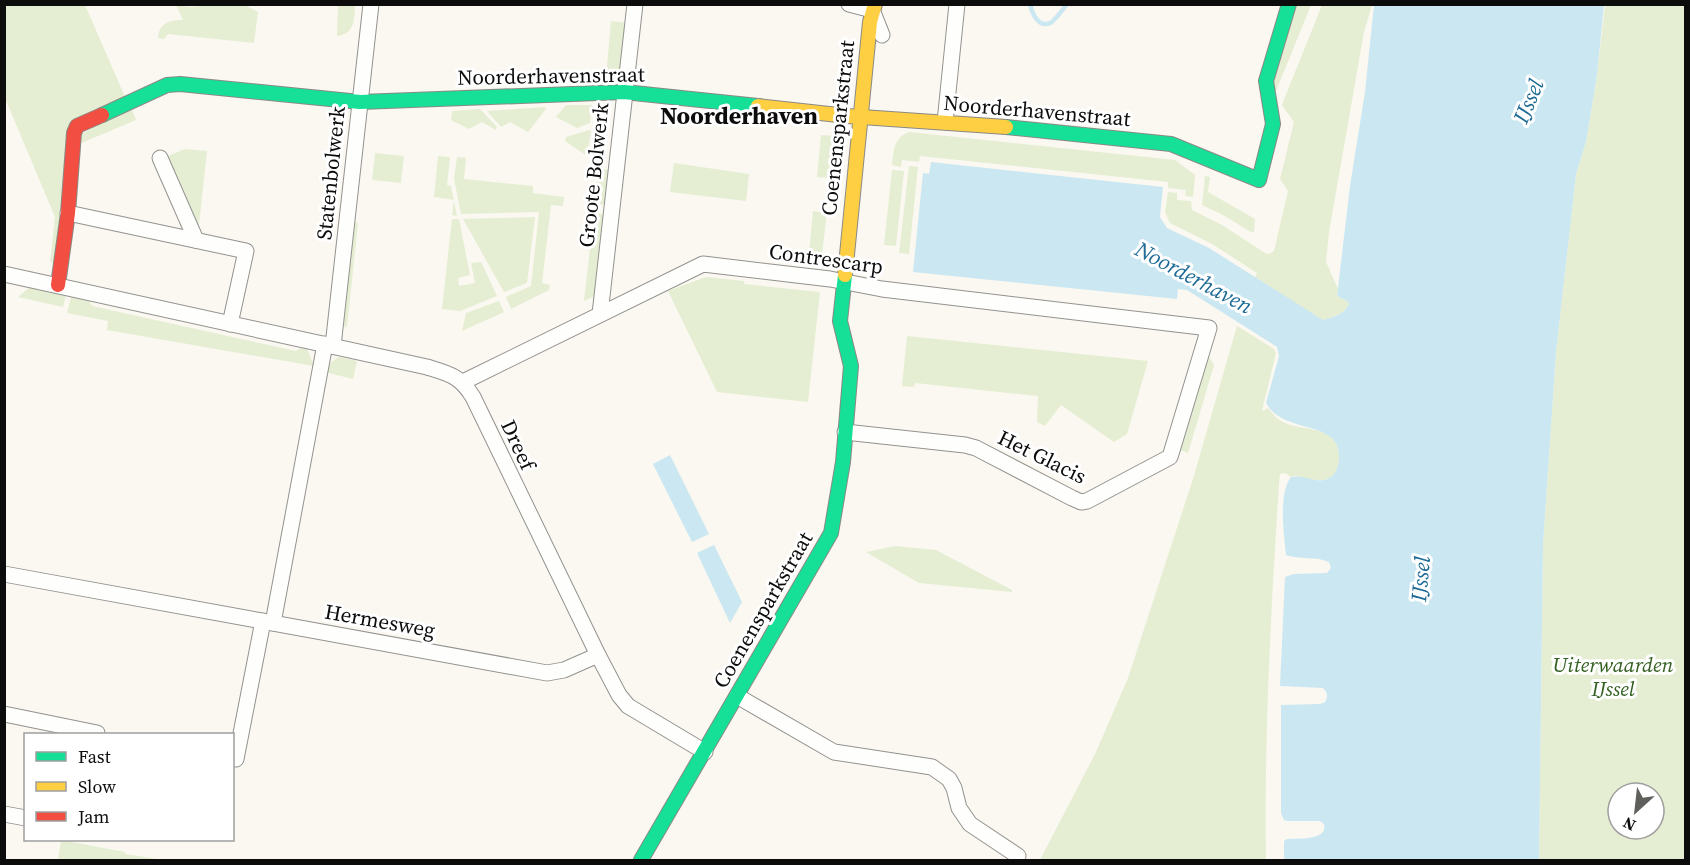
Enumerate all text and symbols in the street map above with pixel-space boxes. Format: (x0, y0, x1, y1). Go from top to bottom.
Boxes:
street label: Coenensparkstraat (814, 39, 861, 217)
street label: Noorderhavenstraat (457, 59, 645, 92)
water label: IJssel (1505, 74, 1551, 129)
street label: Noorderhavenstraat (942, 88, 1132, 133)
district label: Noorderhaven (660, 99, 818, 132)
street label: Groote Bolwerk (571, 101, 616, 249)
street label: Statenbolwerk (309, 104, 352, 241)
water label: Noorderhaven (1129, 233, 1258, 321)
street label: Contrescarp (767, 236, 885, 281)
street label: Dreef (494, 415, 543, 476)
street label: Het Glacis (993, 423, 1091, 490)
street label: Coenensparkstraat (706, 526, 819, 693)
water label: IJssel (1403, 554, 1437, 604)
street label: Hermesweg (323, 597, 438, 645)
park label: Uiterwaarden IJssel (1553, 650, 1674, 703)
legend (24, 733, 234, 841)
text: Fast (78, 744, 111, 769)
text: Slow (78, 774, 116, 799)
north arrow (1606, 781, 1666, 841)
text: Jam (77, 804, 110, 829)
text: N (1619, 812, 1639, 837)

